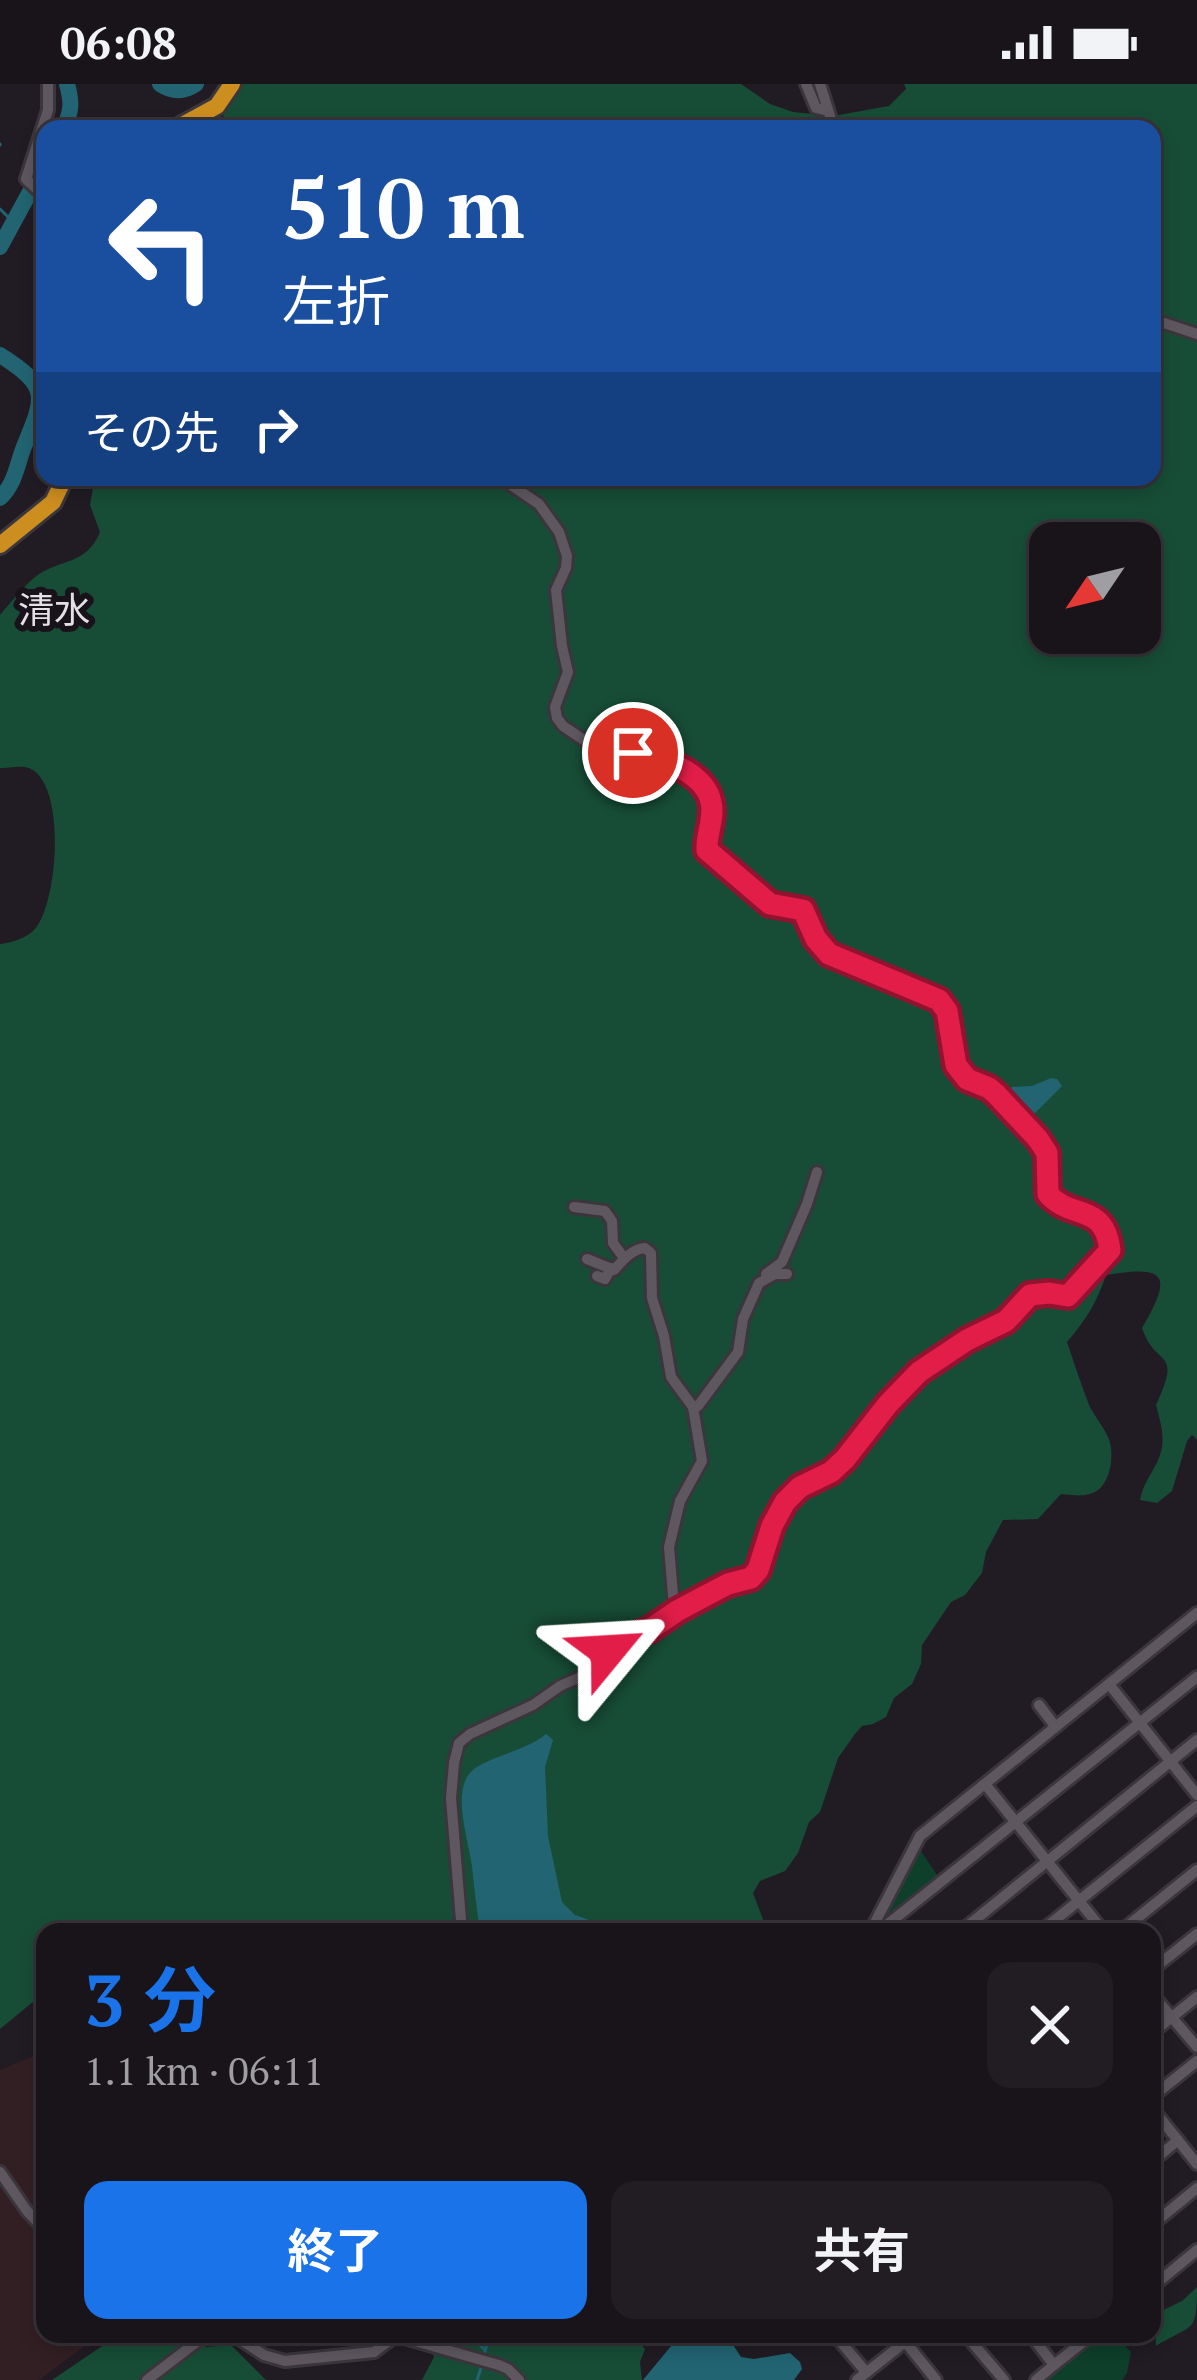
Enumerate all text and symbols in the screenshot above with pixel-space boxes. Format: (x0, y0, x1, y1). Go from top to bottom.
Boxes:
text: 06:08 (60, 12, 177, 72)
text: 510 m (282, 151, 525, 262)
icon: left (84, 168, 240, 324)
text: 左折 (282, 265, 390, 336)
icon: right (243, 396, 309, 462)
text: その先 (84, 402, 219, 462)
north arrow (1029, 522, 1161, 654)
map controls (1029, 522, 1161, 654)
district label: 清水 (18, 586, 90, 633)
pin (582, 702, 684, 804)
icon: arrive (600, 720, 666, 786)
position arrow (545, 1588, 671, 1714)
text: 3 分 (84, 1951, 216, 2047)
button: close (987, 1962, 1113, 2088)
text: 1.1 km · 06:11 (84, 2044, 324, 2096)
button: 終了 (84, 2181, 587, 2319)
button: 共有 (611, 2181, 1113, 2319)

